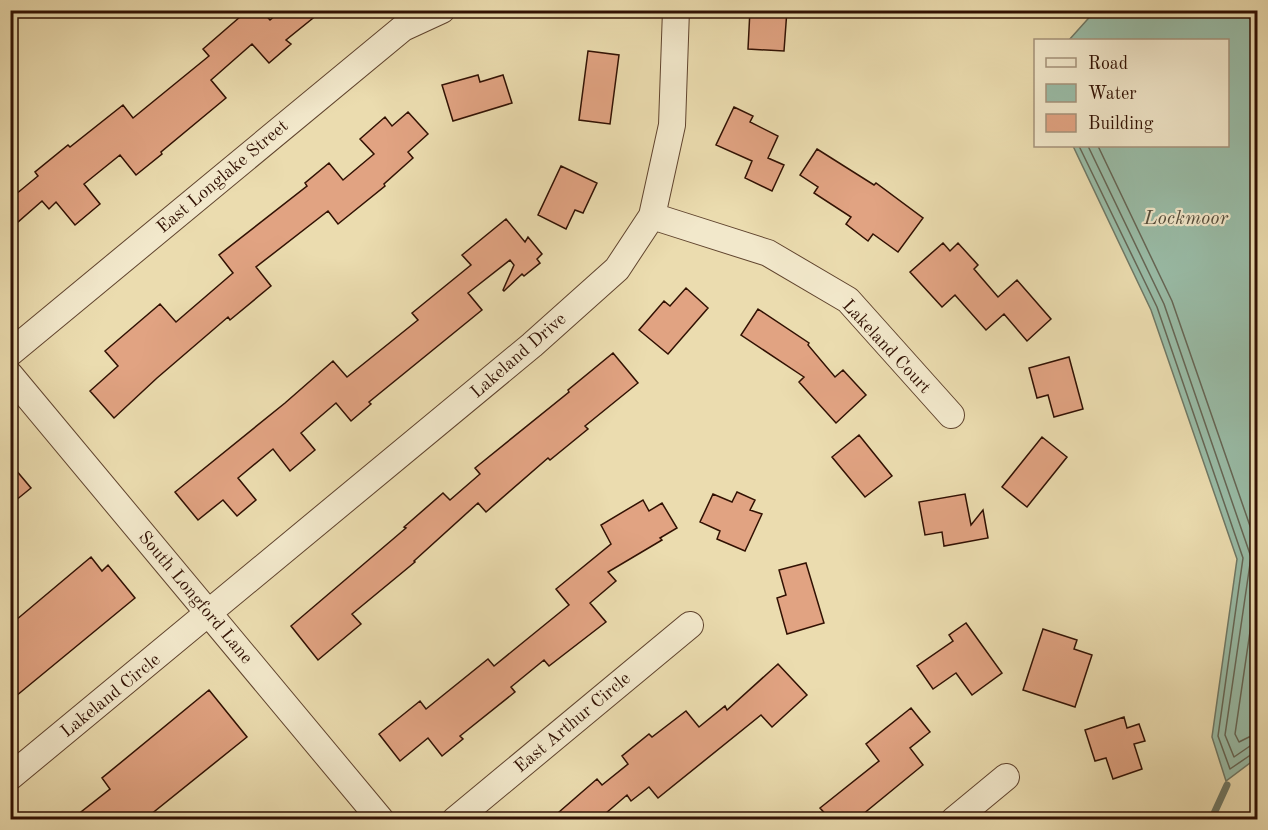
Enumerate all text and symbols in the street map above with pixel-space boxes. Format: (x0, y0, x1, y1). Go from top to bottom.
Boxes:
legend (1034, 39, 1229, 147)
text: Road (1088, 55, 1128, 73)
text: Water (1088, 85, 1137, 103)
text: Building (1088, 115, 1154, 133)
street label: East Longlake Street (154, 117, 292, 237)
water label: Lockmoor (1143, 209, 1229, 229)
street label: Lakeland Court (839, 296, 934, 397)
street label: Lakeland Drive (468, 310, 570, 402)
street label: South Longford Lane (135, 528, 256, 667)
street label: Lakeland Circle (58, 650, 164, 741)
street label: East Arthur Circle (511, 669, 634, 776)

